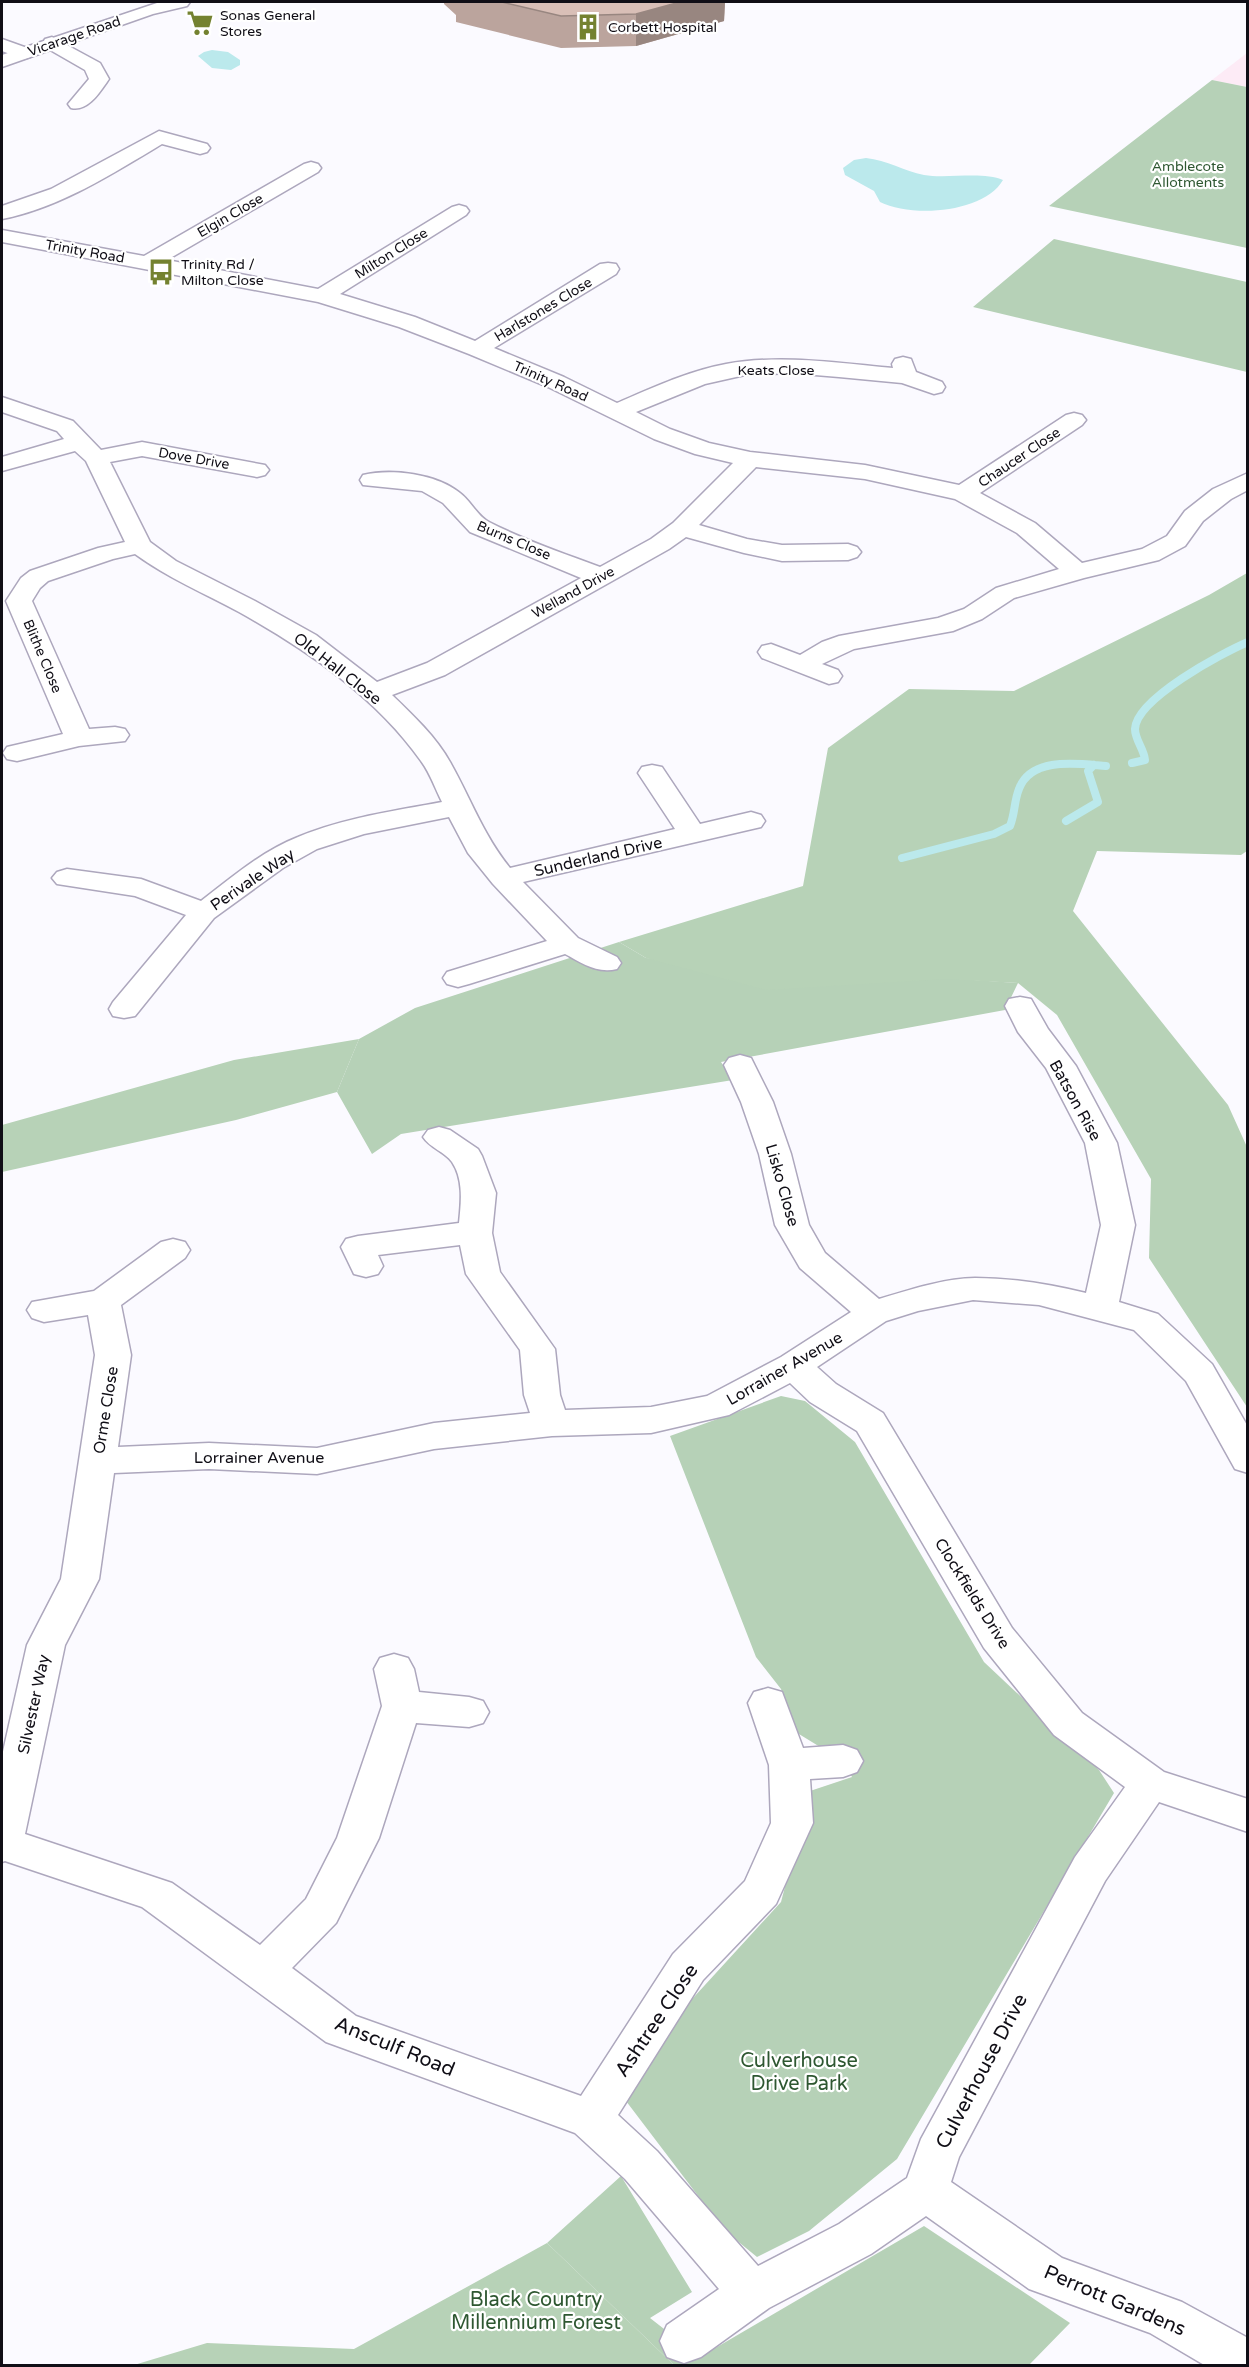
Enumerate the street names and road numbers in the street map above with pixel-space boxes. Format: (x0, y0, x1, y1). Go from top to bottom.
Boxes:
street label: Vicarage Road (25, 13, 123, 60)
street label: Elgin Close (194, 190, 266, 241)
street label: Milton Close (352, 224, 431, 283)
street label: Trinity Road (44, 236, 126, 267)
street label: Harlstones Close (491, 274, 595, 345)
street label: Trinity Road (511, 357, 591, 406)
street label: Keats Close (737, 362, 815, 379)
street label: Chaucer Close (975, 424, 1064, 491)
street label: Dove Drive (157, 444, 231, 473)
street label: Burns Close (474, 517, 553, 564)
street label: Welland Drive (529, 563, 618, 622)
street label: Blithe Close (19, 617, 66, 696)
street label: Old Hall Close (290, 628, 385, 709)
street label: Sunderland Drive (532, 833, 664, 881)
street label: Perivale Way (207, 844, 299, 915)
street label: Batson Rise (1045, 1057, 1106, 1144)
street label: Lisko Close (761, 1142, 803, 1229)
street label: Lorrainer Avenue (723, 1328, 846, 1410)
street label: Orme Close (89, 1365, 123, 1455)
street label: Lorrainer Avenue (194, 1448, 324, 1468)
street label: Clockfields Drive (930, 1535, 1014, 1653)
street label: Silvester Way (14, 1652, 54, 1756)
street label: Ashtree Close (610, 1959, 703, 2082)
street label: Culverhouse Drive (931, 1990, 1033, 2153)
street label: Ansculf Road (331, 2012, 458, 2082)
street label: Perrott Gardens (1040, 2260, 1189, 2342)

